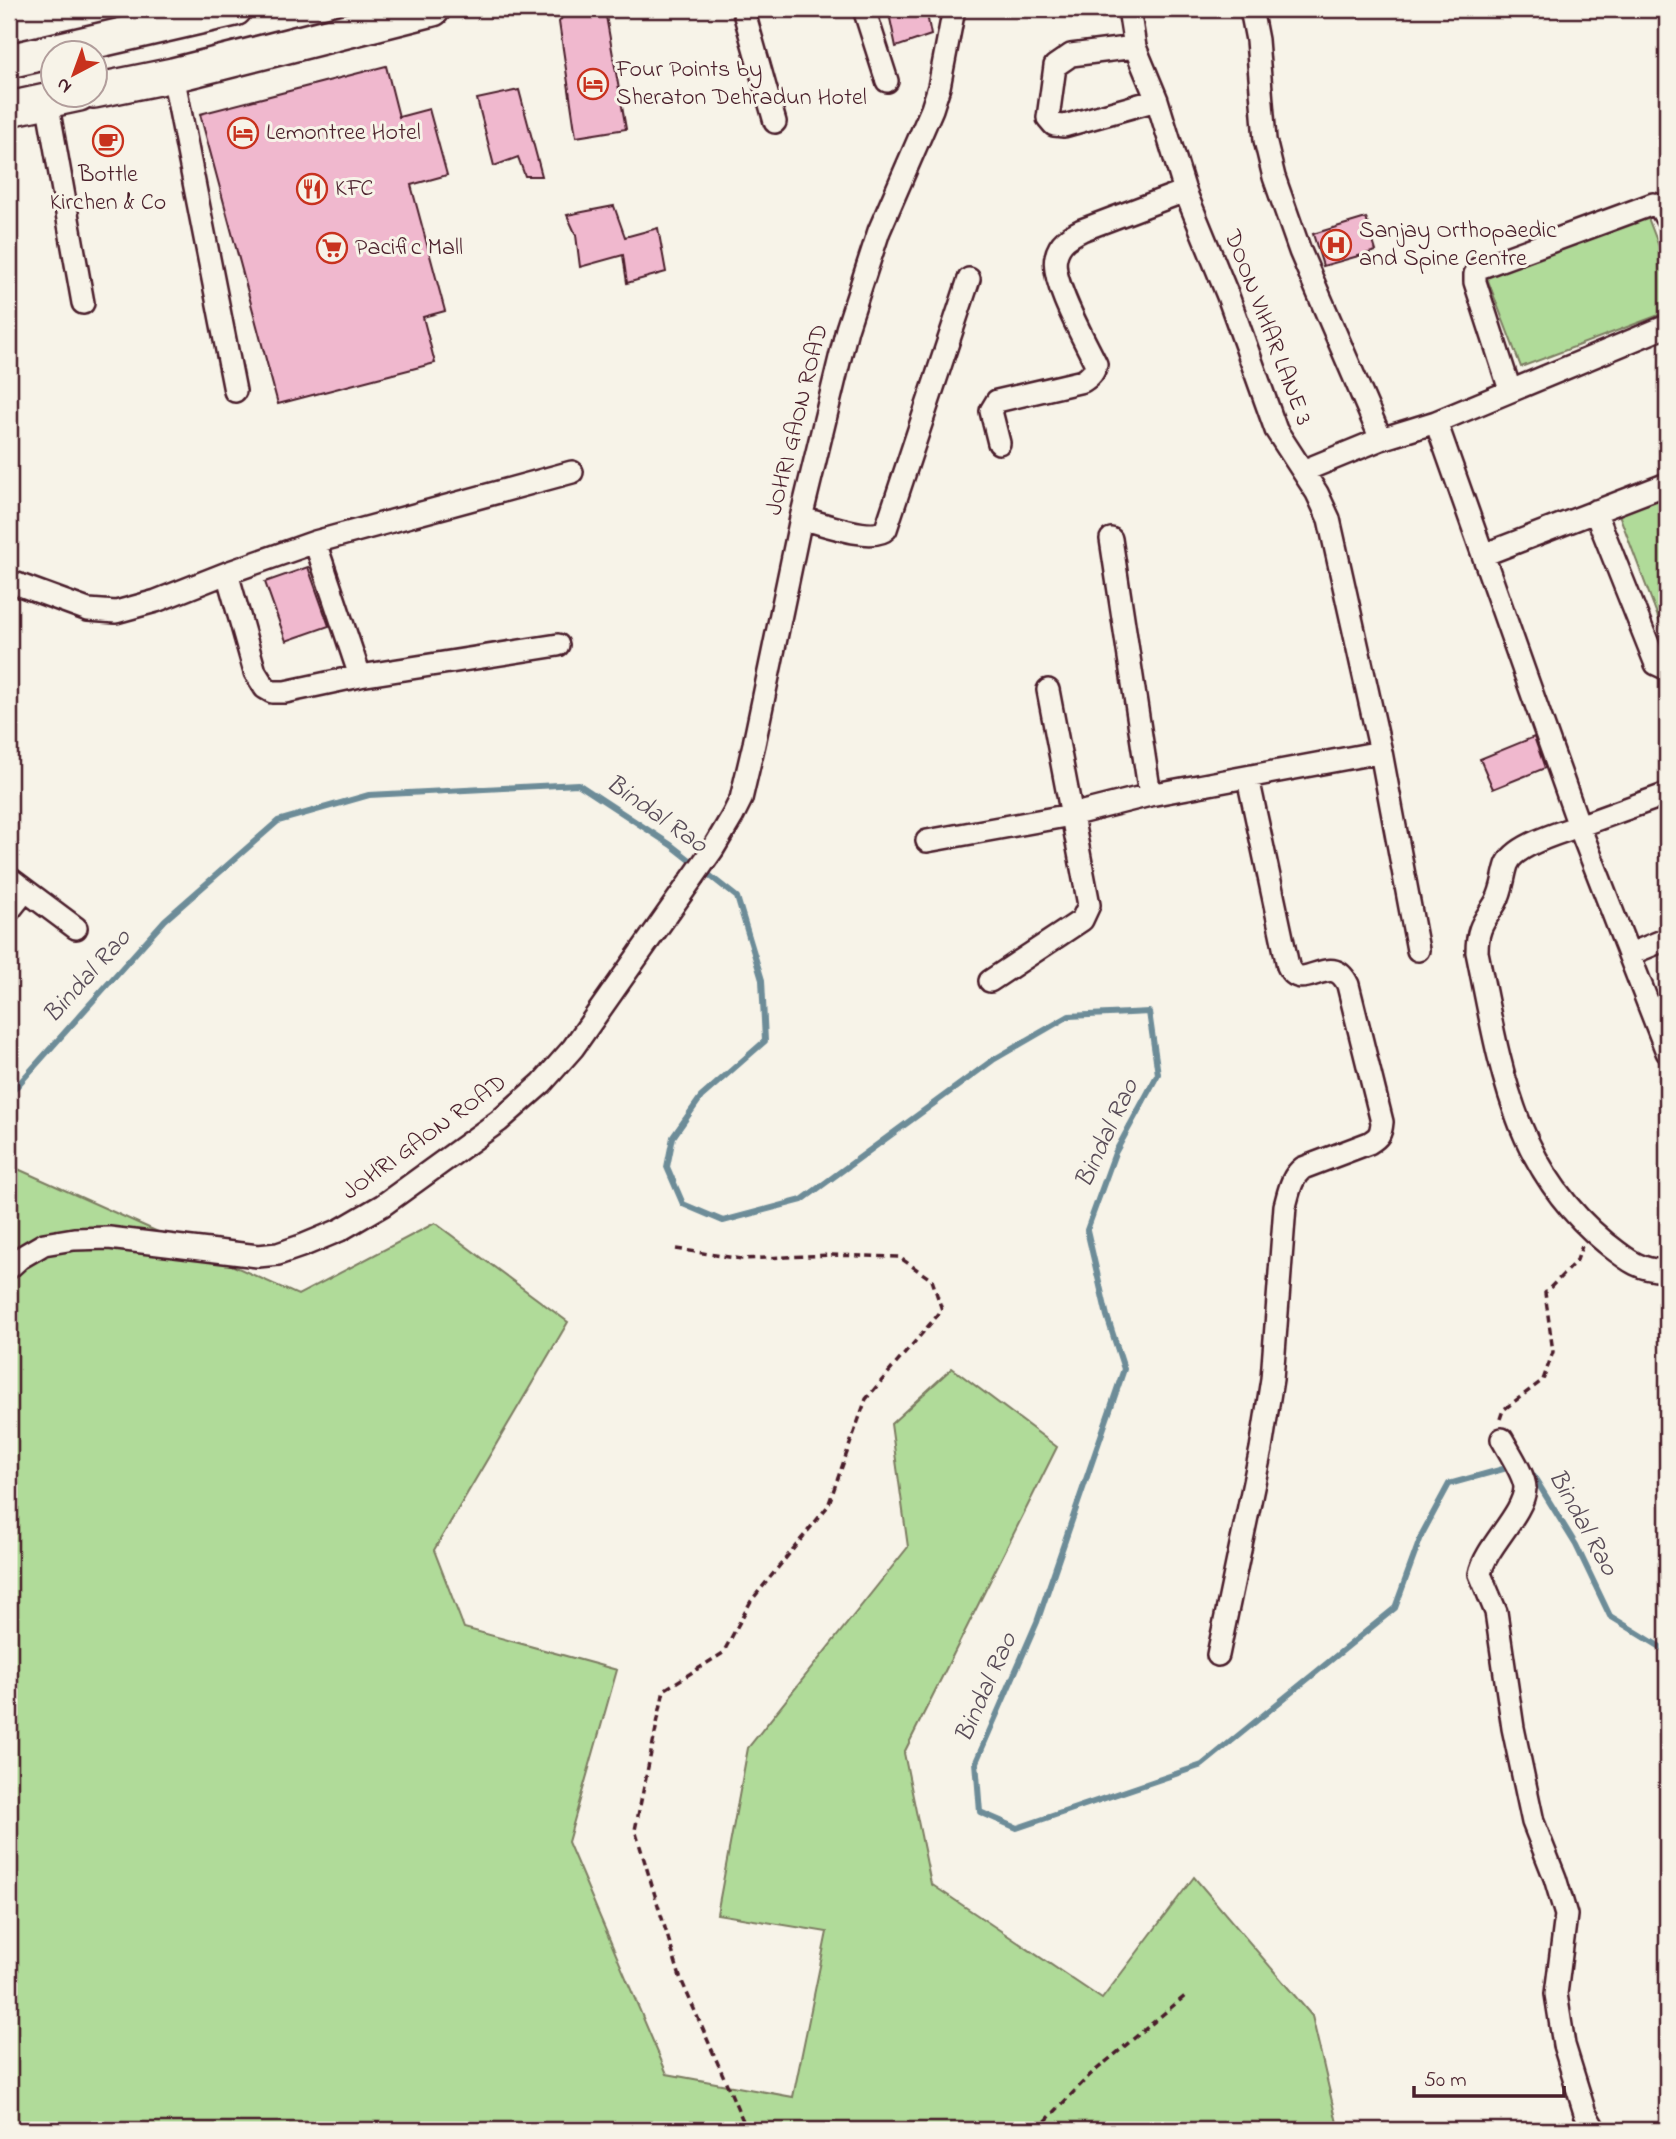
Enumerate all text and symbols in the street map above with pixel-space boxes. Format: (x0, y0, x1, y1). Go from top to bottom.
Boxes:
north arrow (38, 38, 108, 108)
place label: Four Points by Sheraton Dehradun Hotel (615, 53, 867, 116)
hotel icon: Four Points by Sheraton Dehradun Hotel (576, 67, 610, 101)
text: N (51, 70, 78, 99)
hotel icon: Lemontree Hotel (226, 116, 260, 150)
place label: Lemontree Hotel (266, 116, 421, 151)
cafe icon: Bottle Kirchen & Co (91, 124, 125, 158)
place label: Bottle Kirchen & Co (50, 158, 166, 221)
restaurant icon: KFC (295, 172, 329, 206)
place label: KFC (335, 172, 373, 207)
place label: Sanjay Orthopaedic and Spine Centre (1359, 214, 1557, 277)
street label: DOON VIHAR LANE 3 (1213, 224, 1320, 431)
hospital icon: Sanjay Orthopaedic and Spine Centre (1319, 228, 1353, 262)
supermarket icon: Pacific Mall (315, 231, 349, 265)
place label: Pacific Mall (355, 231, 463, 266)
street label: JOHRI GAON ROAD (757, 321, 839, 519)
water label: Bindal Rao (597, 766, 716, 865)
water label: Bindal Rao (35, 920, 142, 1033)
street label: JOHRI GAON ROAD (335, 1066, 515, 1210)
water label: Bindal Rao (1066, 1072, 1150, 1195)
water label: Bindal Rao (1537, 1463, 1628, 1584)
water label: Bindal Rao (946, 1626, 1029, 1749)
scale bar (1414, 2055, 1564, 2099)
text: 50 m (1424, 2066, 1467, 2096)

